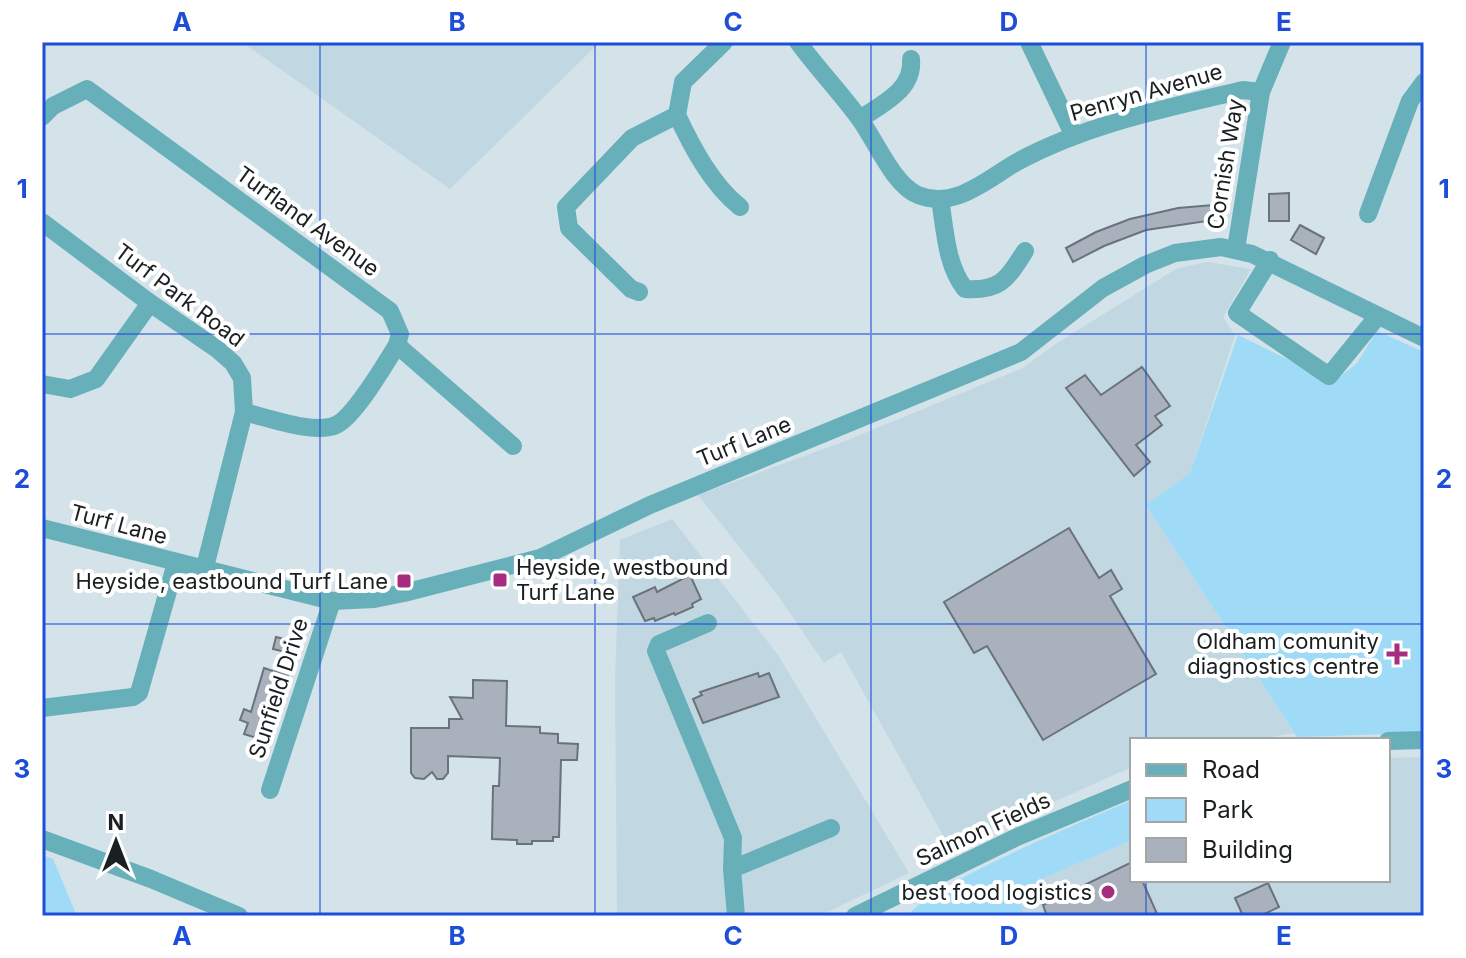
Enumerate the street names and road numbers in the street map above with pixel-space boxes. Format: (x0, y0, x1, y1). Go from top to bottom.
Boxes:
street label: Penryn Avenue (1067, 58, 1225, 126)
street label: Cornish Way (1202, 97, 1248, 231)
street label: Turfland Avenue (232, 161, 384, 281)
street label: Turf Park Road (110, 238, 250, 352)
street label: Turf Lane (693, 410, 795, 472)
street label: Turf Lane (68, 499, 170, 549)
street label: Sunfield Drive (243, 615, 313, 761)
street label: Salmon Fields (912, 787, 1054, 871)

